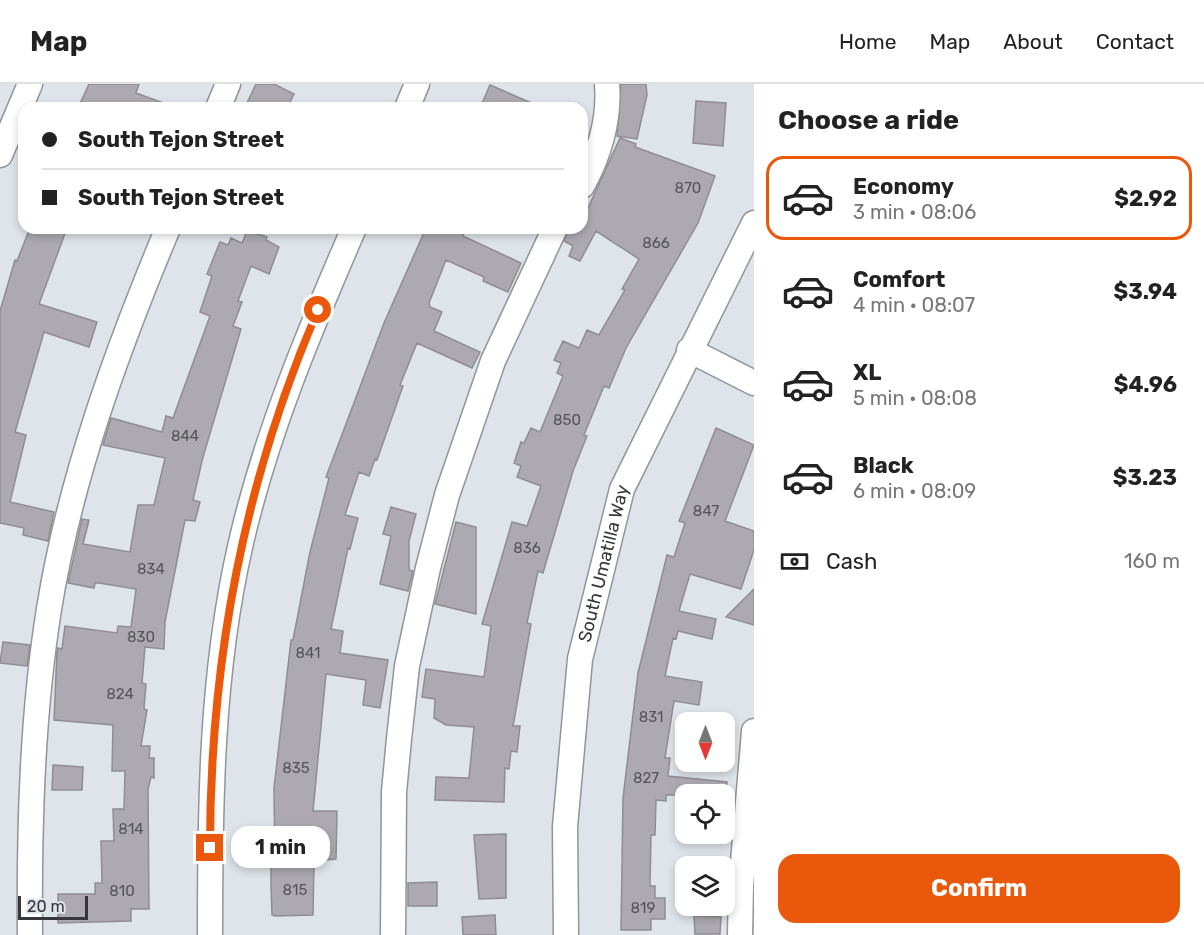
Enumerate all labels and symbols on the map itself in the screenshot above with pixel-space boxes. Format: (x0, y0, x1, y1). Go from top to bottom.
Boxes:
house number: 870 (675, 179, 701, 197)
house number: 866 (642, 234, 670, 252)
route start (304, 296, 331, 323)
house number: 850 (553, 411, 581, 429)
house number: 844 (171, 427, 199, 445)
street label: South Umatilla Way (574, 483, 634, 644)
house number: 847 (693, 502, 719, 520)
house number: 836 (513, 539, 541, 557)
house number: 834 (137, 560, 165, 578)
house number: 830 (127, 628, 155, 646)
house number: 841 (296, 644, 320, 662)
house number: 824 (106, 685, 134, 703)
house number: 831 (639, 708, 663, 726)
north arrow (675, 712, 735, 772)
house number: 835 (282, 759, 310, 777)
house number: 827 (633, 769, 659, 787)
house number: 814 (118, 820, 144, 838)
callout: 1 min (231, 827, 330, 869)
route end (196, 834, 223, 861)
house number: 815 (283, 881, 308, 899)
house number: 810 (109, 882, 135, 900)
scale bar (18, 893, 88, 920)
house number: 819 (631, 899, 656, 917)

